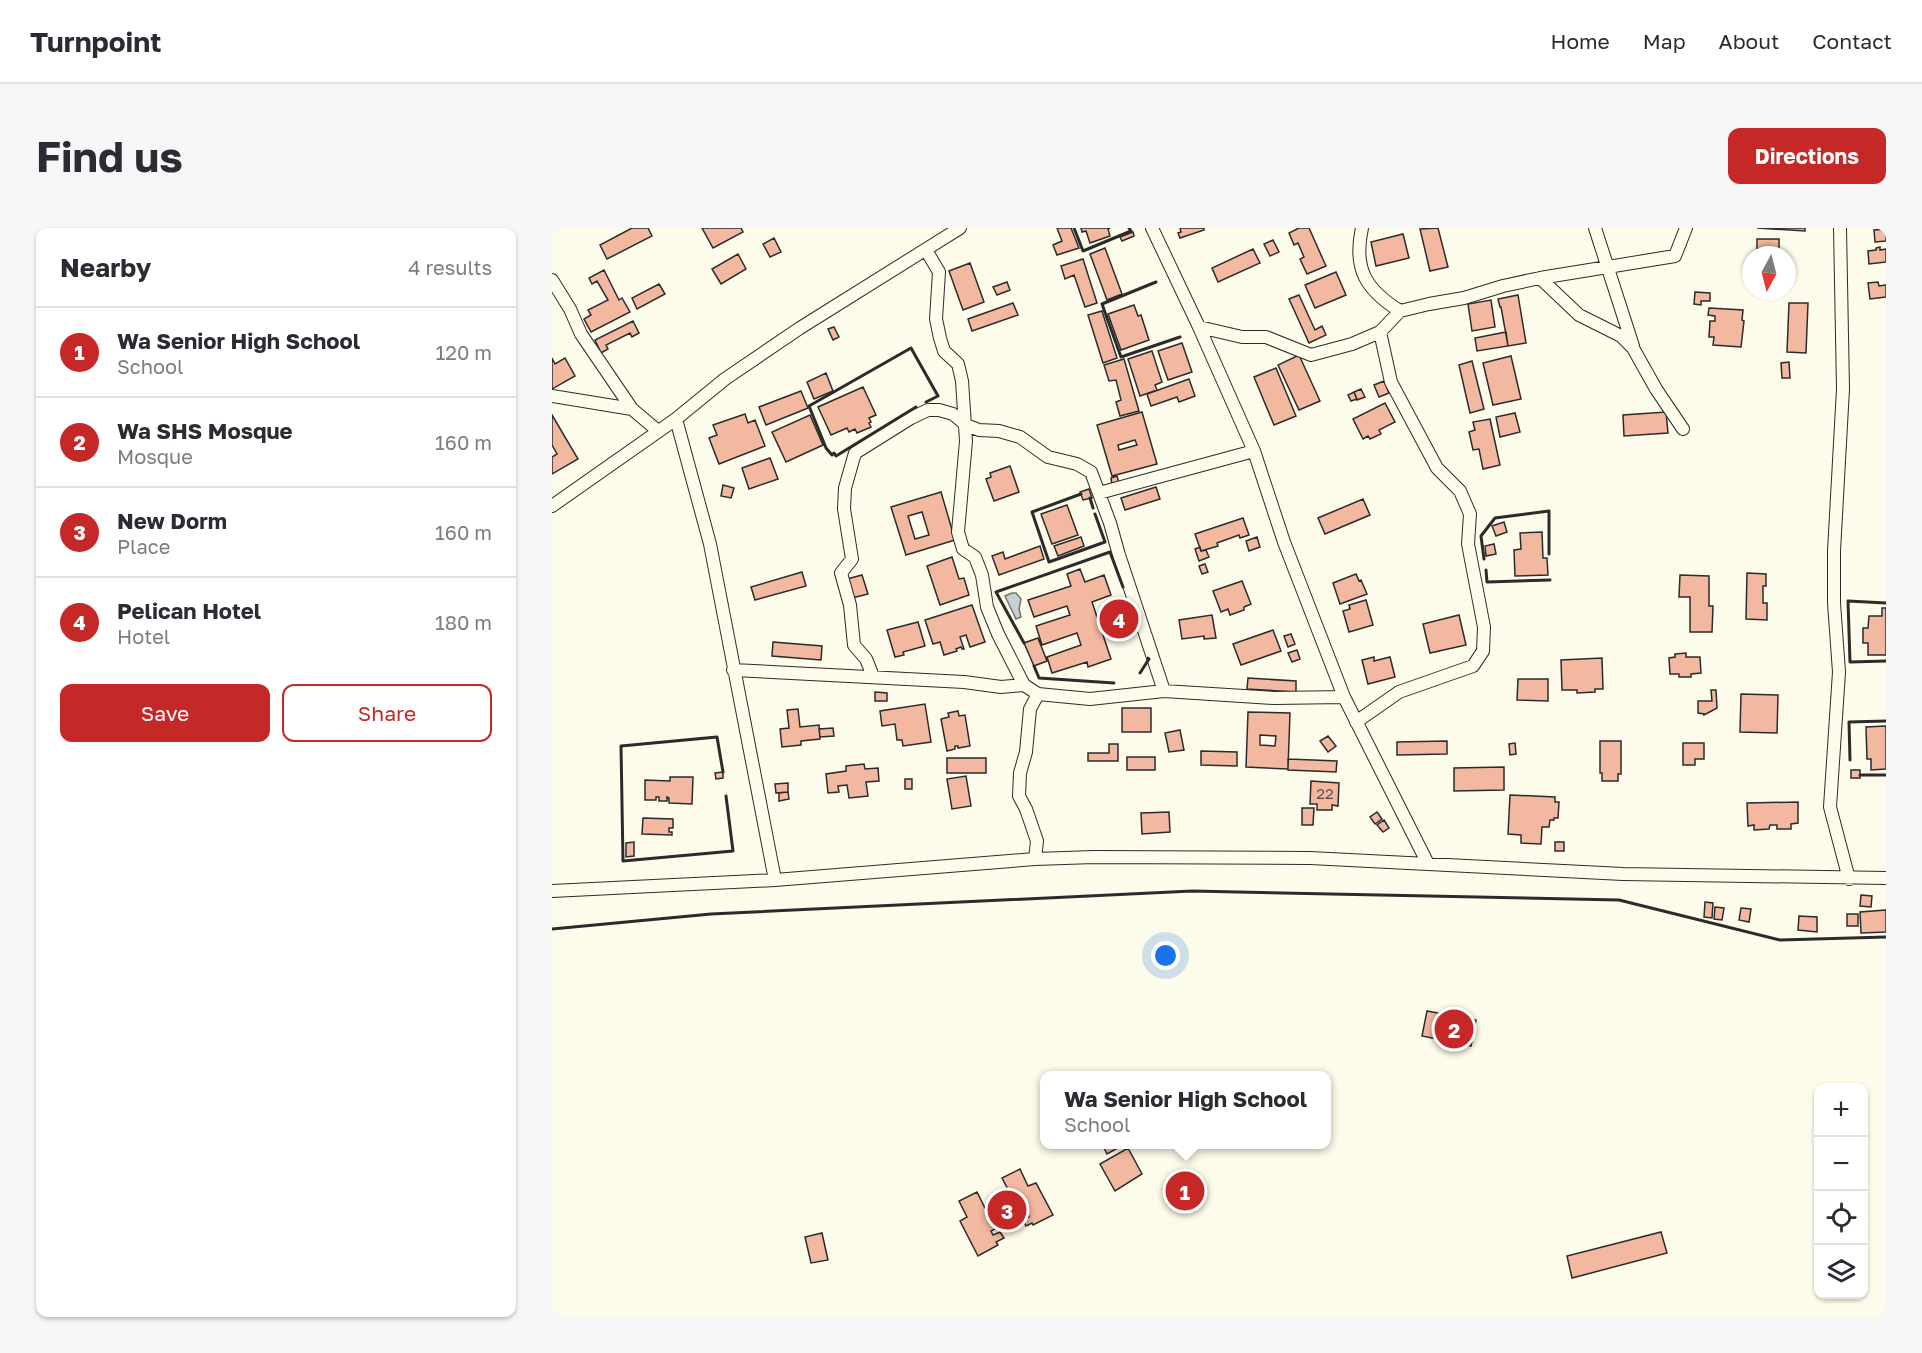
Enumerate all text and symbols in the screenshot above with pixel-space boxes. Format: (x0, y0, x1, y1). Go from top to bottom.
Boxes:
text: Turnpoint (30, 25, 161, 58)
text: Home (1550, 28, 1610, 54)
text: Map (1643, 28, 1686, 54)
text: About (1719, 28, 1779, 54)
text: Contact (1812, 28, 1892, 54)
button: Directions (1728, 128, 1886, 184)
text: Find us (36, 131, 183, 181)
north arrow (1742, 246, 1796, 300)
text: Nearby (60, 252, 151, 283)
text: 4 results (408, 255, 492, 279)
text: Wa Senior High School (117, 327, 360, 354)
text: 1 (74, 340, 85, 364)
text: 120 m (436, 340, 492, 364)
text: School (117, 354, 183, 378)
text: Wa SHS Mosque (117, 417, 293, 444)
text: 2 (73, 430, 86, 454)
text: 160 m (435, 430, 492, 454)
text: Mosque (117, 444, 193, 468)
text: New Dorm (117, 507, 227, 534)
text: 3 (73, 520, 86, 544)
text: 160 m (435, 520, 492, 544)
text: Place (117, 534, 170, 558)
pin: 4 (1100, 596, 1138, 642)
text: Pelican Hotel (117, 597, 261, 624)
text: 4 (73, 610, 86, 634)
text: 180 m (435, 610, 492, 634)
text: Hotel (117, 624, 170, 648)
button: Save (60, 684, 270, 742)
button: Share (282, 684, 492, 742)
house number: 22 (1316, 784, 1334, 802)
your location (1151, 941, 1180, 970)
pin: 2 (1434, 1006, 1474, 1052)
popup (1040, 1071, 1331, 1149)
map controls (1814, 1083, 1868, 1299)
button: + (1814, 1083, 1868, 1137)
text: Wa Senior High School (1064, 1085, 1307, 1112)
text: School (1064, 1112, 1130, 1136)
button: − (1814, 1137, 1868, 1191)
pin: 1 (1166, 1168, 1204, 1214)
pin: 3 (988, 1188, 1026, 1232)
button: locate (1814, 1191, 1868, 1245)
button: layers (1814, 1245, 1868, 1299)

